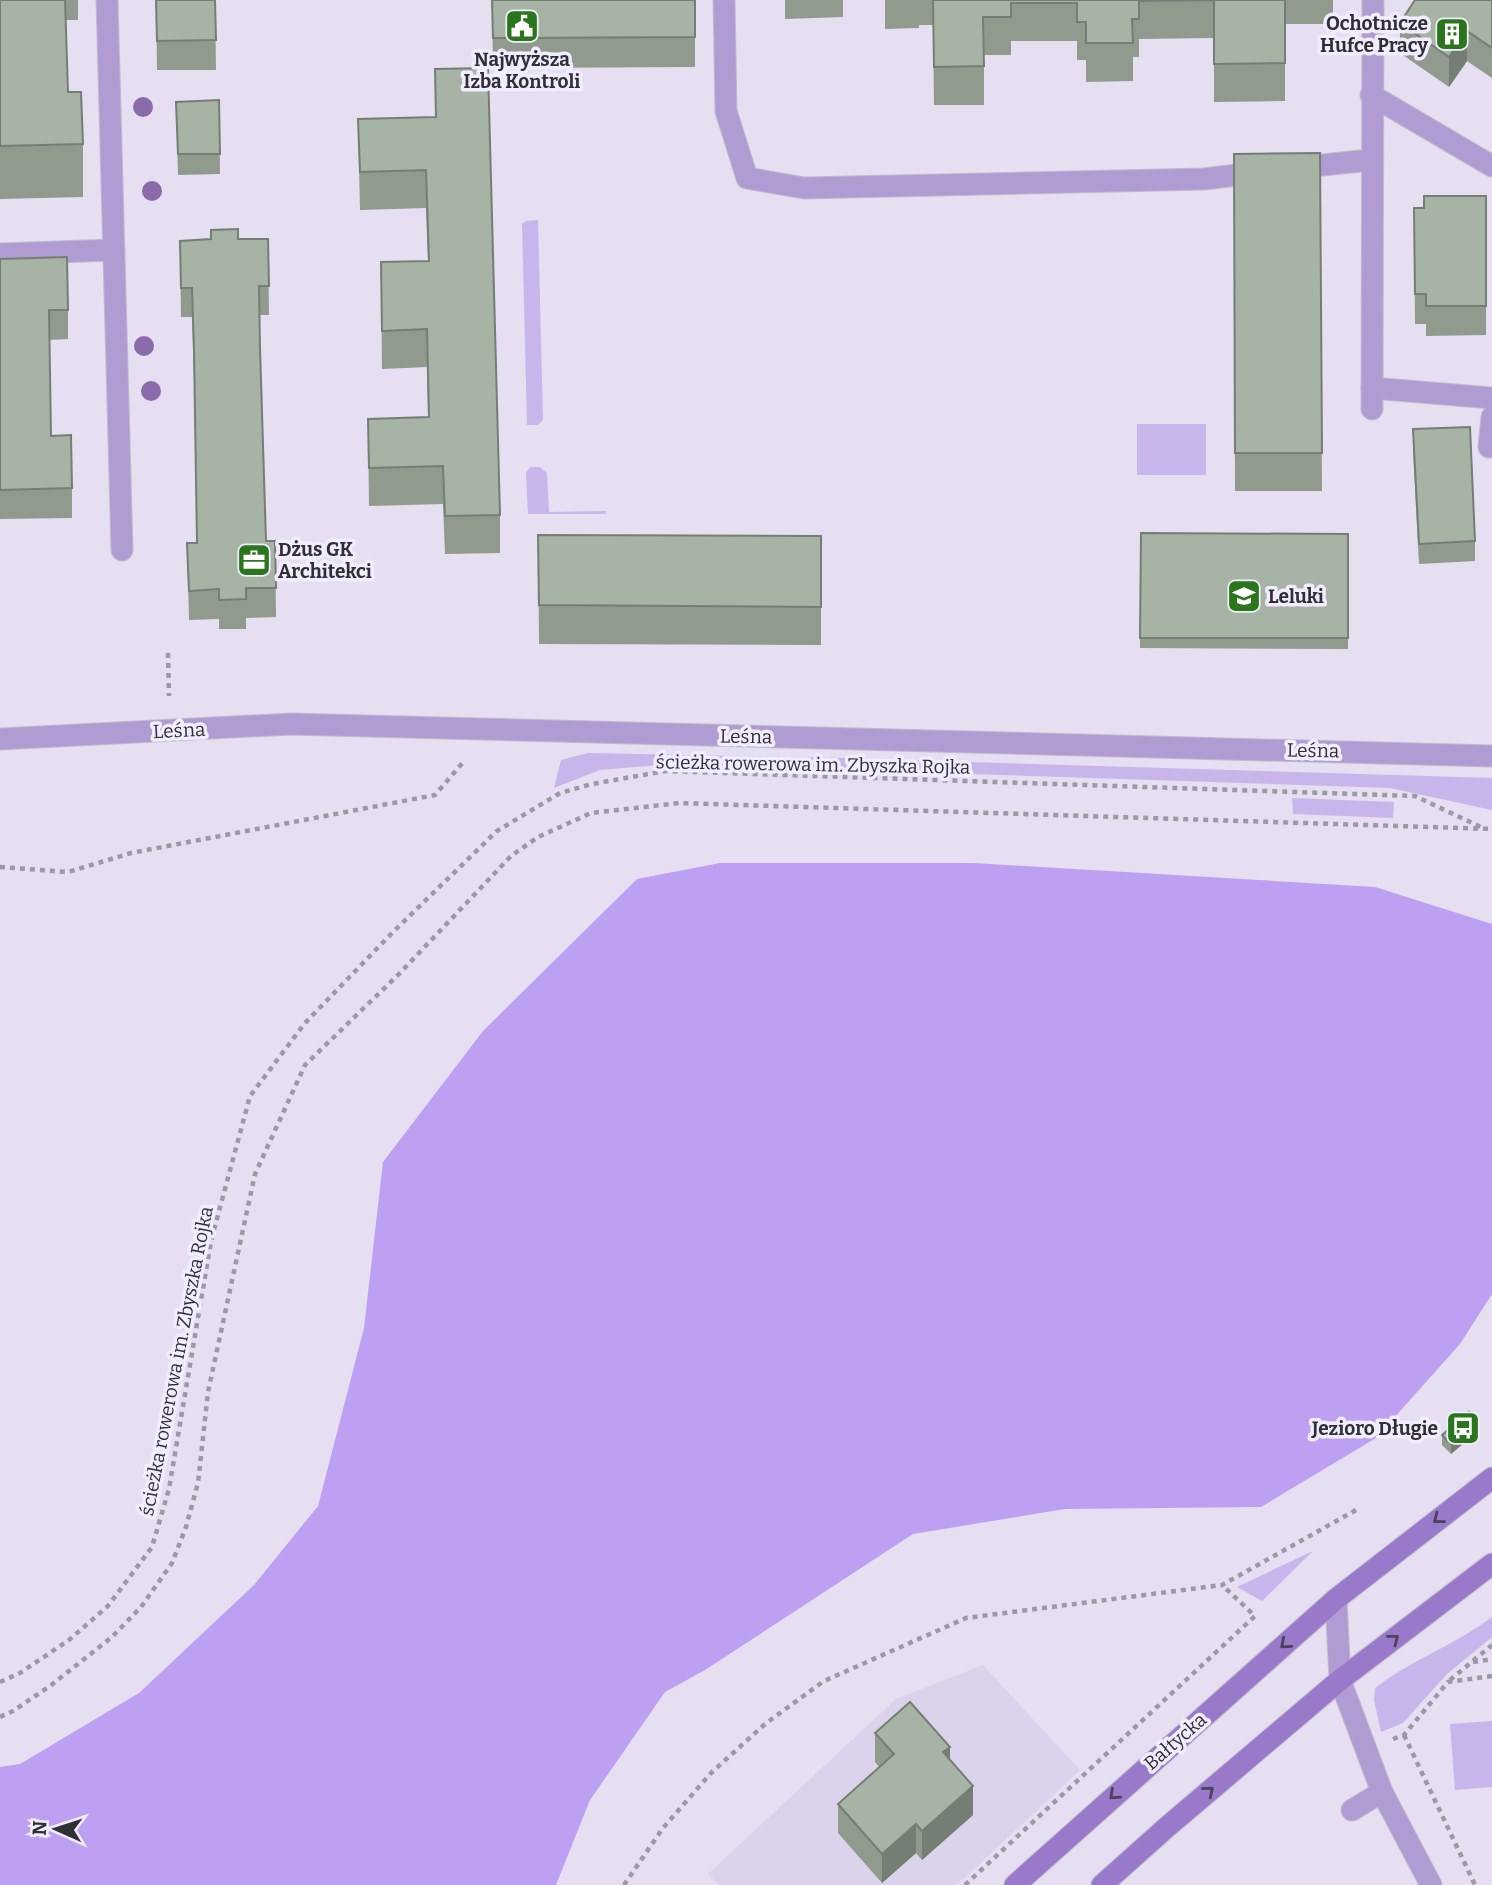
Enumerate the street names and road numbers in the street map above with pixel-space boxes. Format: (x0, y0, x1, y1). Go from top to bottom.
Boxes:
street label: Leśna (152, 718, 206, 743)
street label: Leśna (720, 725, 773, 748)
street label: Leśna (1287, 739, 1340, 762)
street label: ścieżka rowerowa im. Zbyszka Rojka (655, 750, 971, 779)
street label: ścieżka rowerowa im. Zbyszka Rojka (135, 1204, 218, 1518)
street label: Bałtycka (1139, 1708, 1212, 1775)

